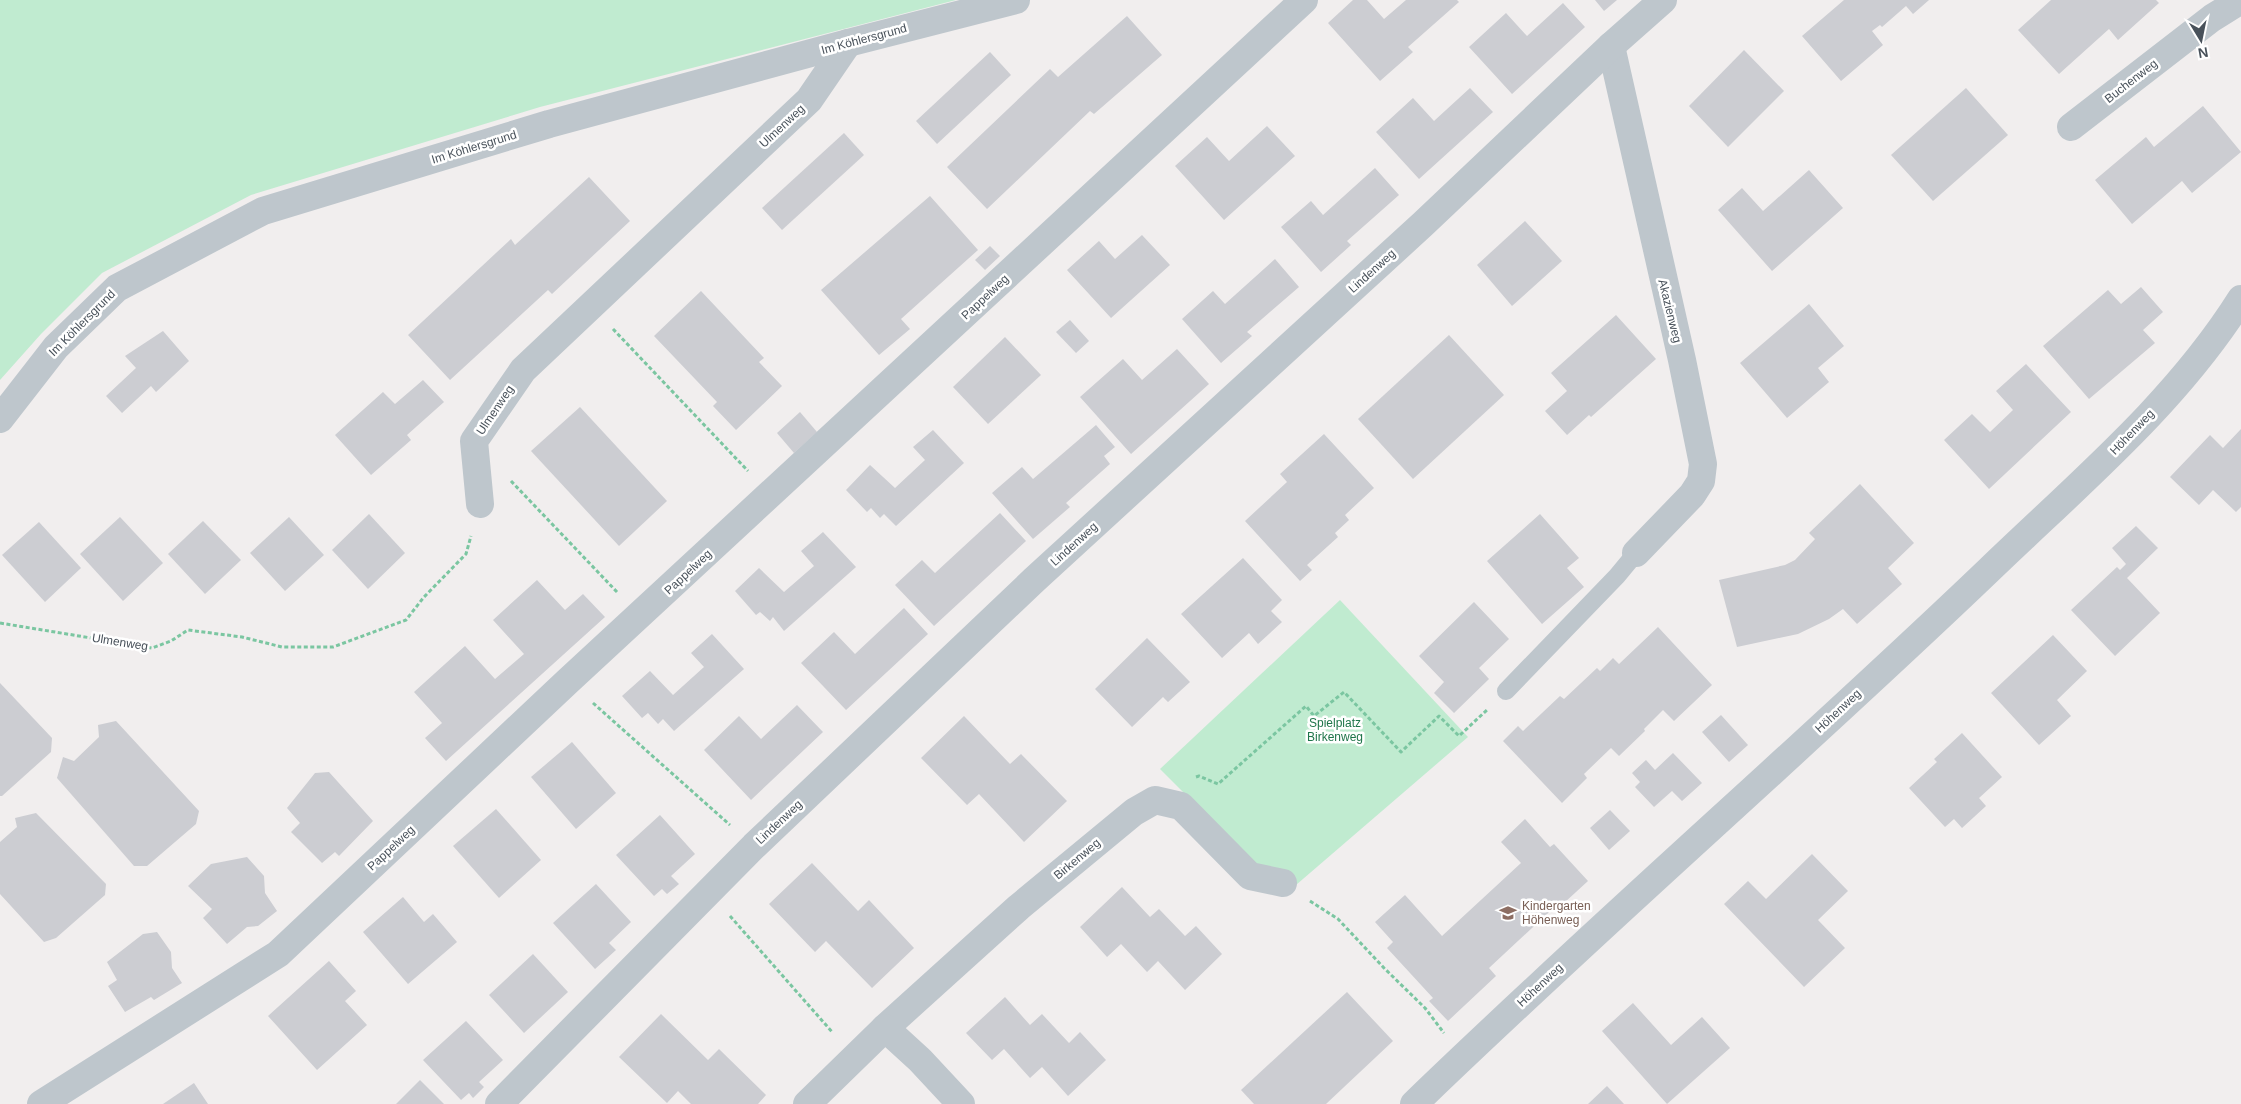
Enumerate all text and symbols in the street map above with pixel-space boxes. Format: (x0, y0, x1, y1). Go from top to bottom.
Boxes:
north arrow (2176, 15, 2226, 65)
street label: Im Köhlersgrund (820, 21, 908, 57)
text: N (2197, 44, 2210, 62)
street label: Buchenweg (2102, 56, 2160, 106)
street label: Ulmenweg (756, 102, 808, 150)
street label: Im Köhlersgrund (430, 127, 518, 167)
street label: Lindenweg (1346, 246, 1398, 296)
street label: Pappelweg (959, 272, 1011, 322)
street label: Akazienweg (1655, 278, 1685, 344)
street label: Im Köhlersgrund (46, 287, 118, 359)
street label: Ulmenweg (473, 383, 517, 437)
street label: Höhenweg (2107, 407, 2157, 457)
street label: Lindenweg (1048, 519, 1100, 569)
street label: Pappelweg (662, 547, 714, 597)
street label: Ulmenweg (91, 631, 149, 653)
street label: Höhenweg (1812, 686, 1864, 736)
park label: Spielplatz Birkenweg (1307, 716, 1363, 744)
street label: Lindenweg (753, 797, 805, 847)
street label: Pappelweg (365, 823, 417, 873)
street label: Birkenweg (1051, 836, 1103, 882)
place label: Kindergarten Höhenweg (1522, 899, 1591, 927)
school or university icon: Kindergarten Höhenweg (1498, 903, 1518, 923)
street label: Höhenweg (1514, 960, 1566, 1010)

